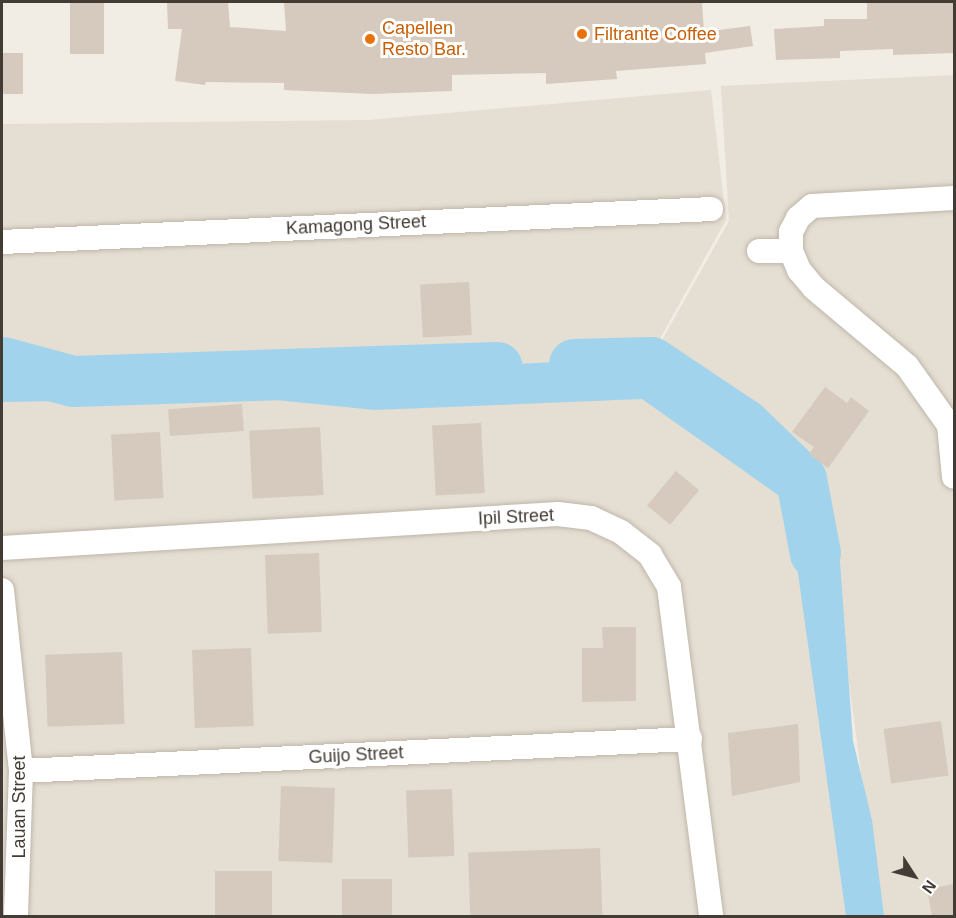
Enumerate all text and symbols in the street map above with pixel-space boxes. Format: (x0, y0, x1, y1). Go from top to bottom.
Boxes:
place label: Capellen Resto Bar. (382, 18, 466, 60)
place label: Filtrante Coffee (594, 23, 717, 45)
marker: Filtrante Coffee (575, 27, 589, 41)
marker: Capellen Resto Bar. (363, 32, 377, 46)
street label: Kamagong Street (285, 211, 427, 239)
street label: Ipil Street (477, 504, 555, 530)
street label: Guijo Street (308, 742, 404, 768)
street label: Lauan Street (8, 755, 30, 859)
north arrow (884, 846, 944, 906)
text: N (919, 877, 939, 897)

